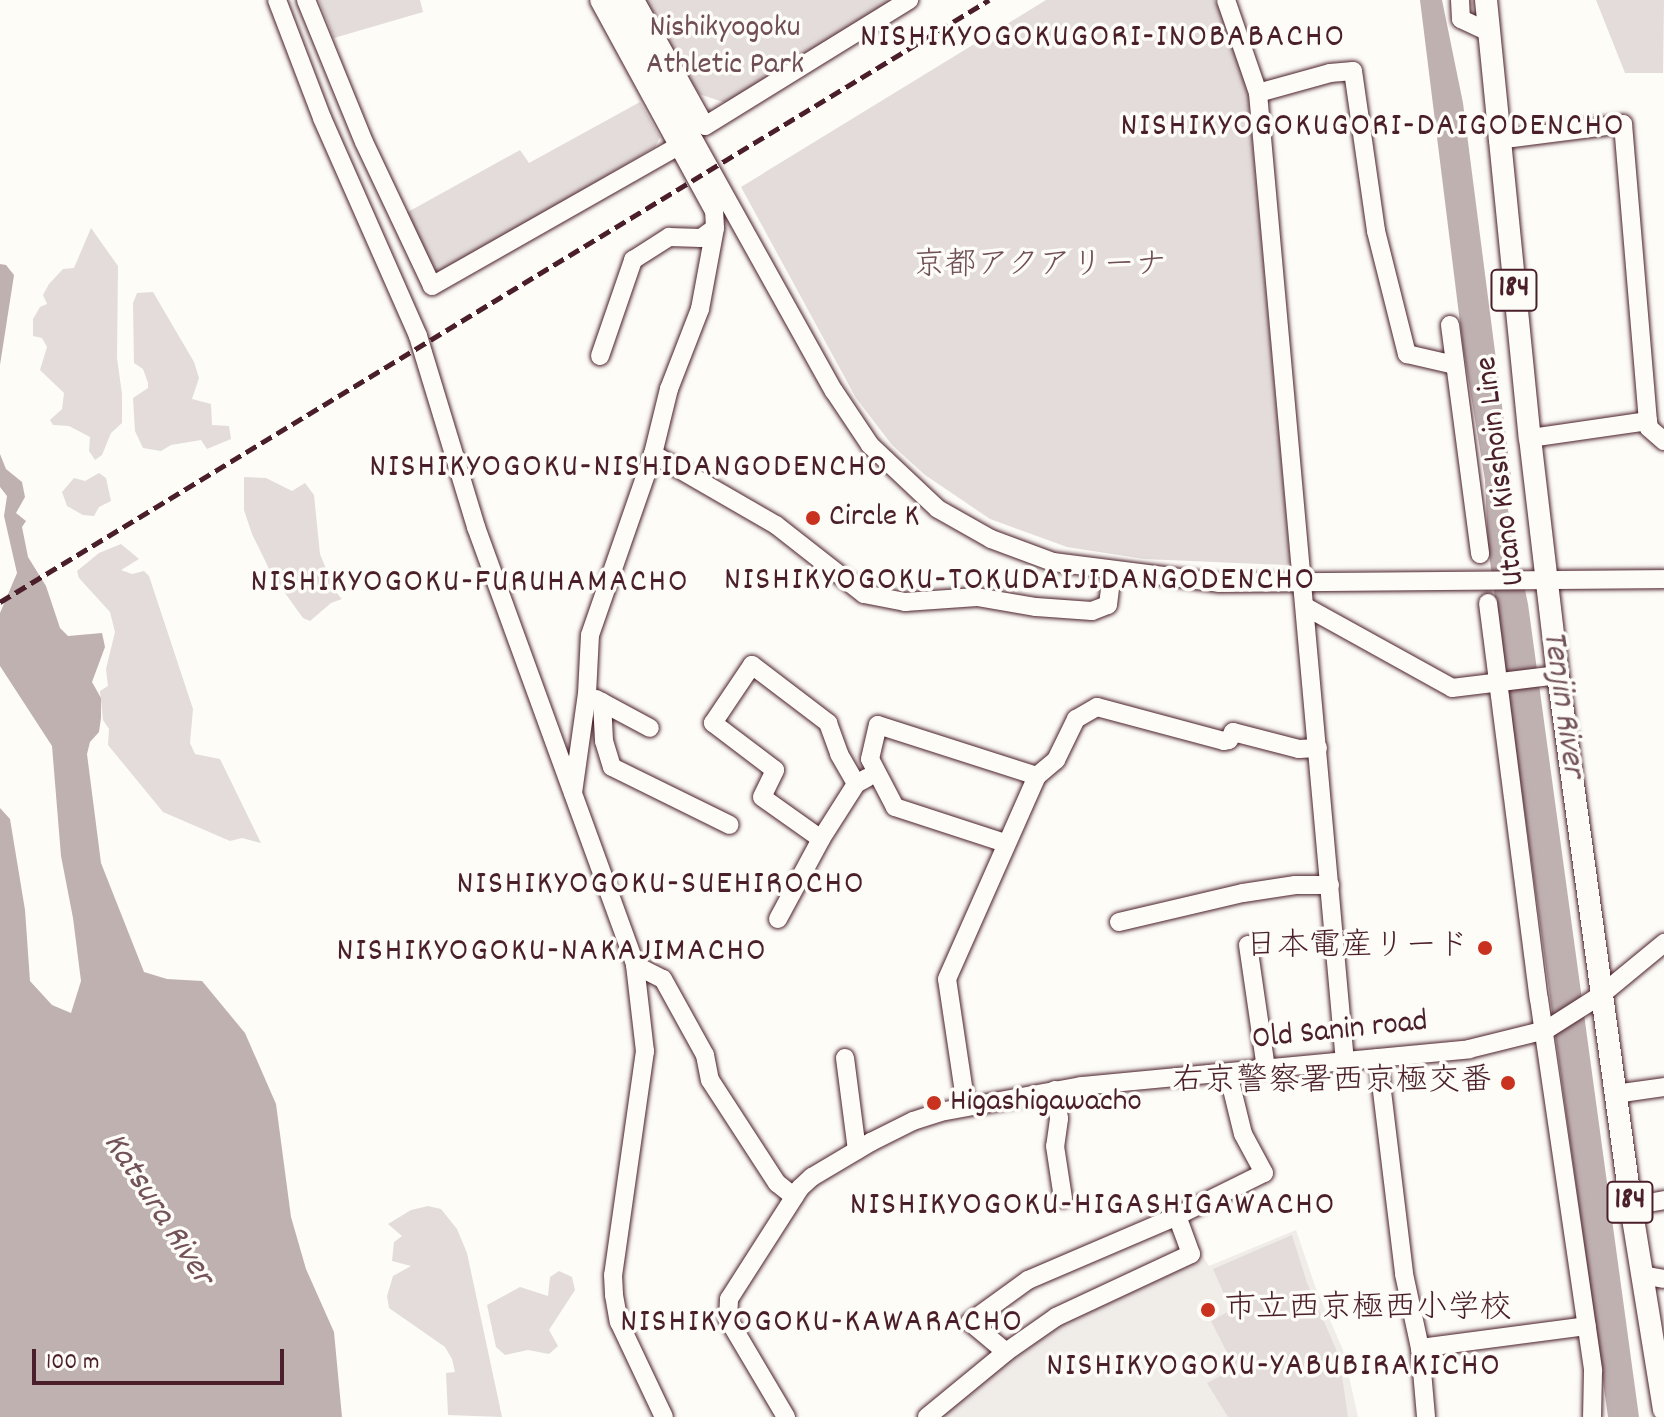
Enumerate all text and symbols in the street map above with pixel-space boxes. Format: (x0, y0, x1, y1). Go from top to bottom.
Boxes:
park label: Nishikyogoku Athletic Park (646, 11, 804, 86)
district label: NISHIKYOGOKUGORI-INOBABACHO (860, 19, 1346, 59)
district label: NISHIKYOGOKUGORI-DAIGODENCHO (1121, 108, 1625, 148)
park label: 京都アクアリーナ (912, 248, 1168, 286)
road number: 184 (1490, 264, 1538, 316)
street label: Utano Kisshoin Line (1469, 354, 1535, 588)
district label: NISHIKYOGOKU-NISHIDANGODENCHO (369, 449, 889, 489)
place label: Circle K (829, 499, 919, 537)
marker: Circle K (804, 509, 822, 527)
district label: NISHIKYOGOKU-TOKUDAIJIDANGODENCHO (724, 562, 1316, 602)
district label: NISHIKYOGOKU-FURUHAMACHO (250, 564, 690, 604)
water label: Tenjin River (1532, 628, 1592, 780)
district label: NISHIKYOGOKU-SUEHIROCHO (457, 866, 865, 906)
place label: 日本電産リード (1245, 929, 1469, 967)
district label: NISHIKYOGOKU-NAKAJIMACHO (336, 933, 768, 973)
marker: 日本電産リード (1476, 939, 1494, 957)
street label: Old Sanin road (1250, 1004, 1430, 1060)
place label: 右京警察署西京極交番 (1172, 1064, 1492, 1102)
marker: 右京警察署西京極交番 (1499, 1074, 1517, 1092)
place label: Higashigawacho (950, 1084, 1142, 1122)
marker: Higashigawacho (925, 1094, 943, 1112)
water label: Katsura River (92, 1126, 222, 1294)
road number: 184 (1606, 1176, 1654, 1228)
district label: NISHIKYOGOKU-HIGASHIGAWACHO (850, 1187, 1336, 1227)
place label: 市立西京極西小学校 (1224, 1291, 1512, 1329)
marker: 市立西京極西小学校 (1199, 1301, 1217, 1319)
district label: NISHIKYOGOKU-KAWARACHO (620, 1304, 1024, 1344)
scale bar (36, 1333, 288, 1383)
text: 100 m (46, 1346, 99, 1380)
district label: NISHIKYOGOKU-YABUBIRAKICHO (1046, 1348, 1502, 1388)

